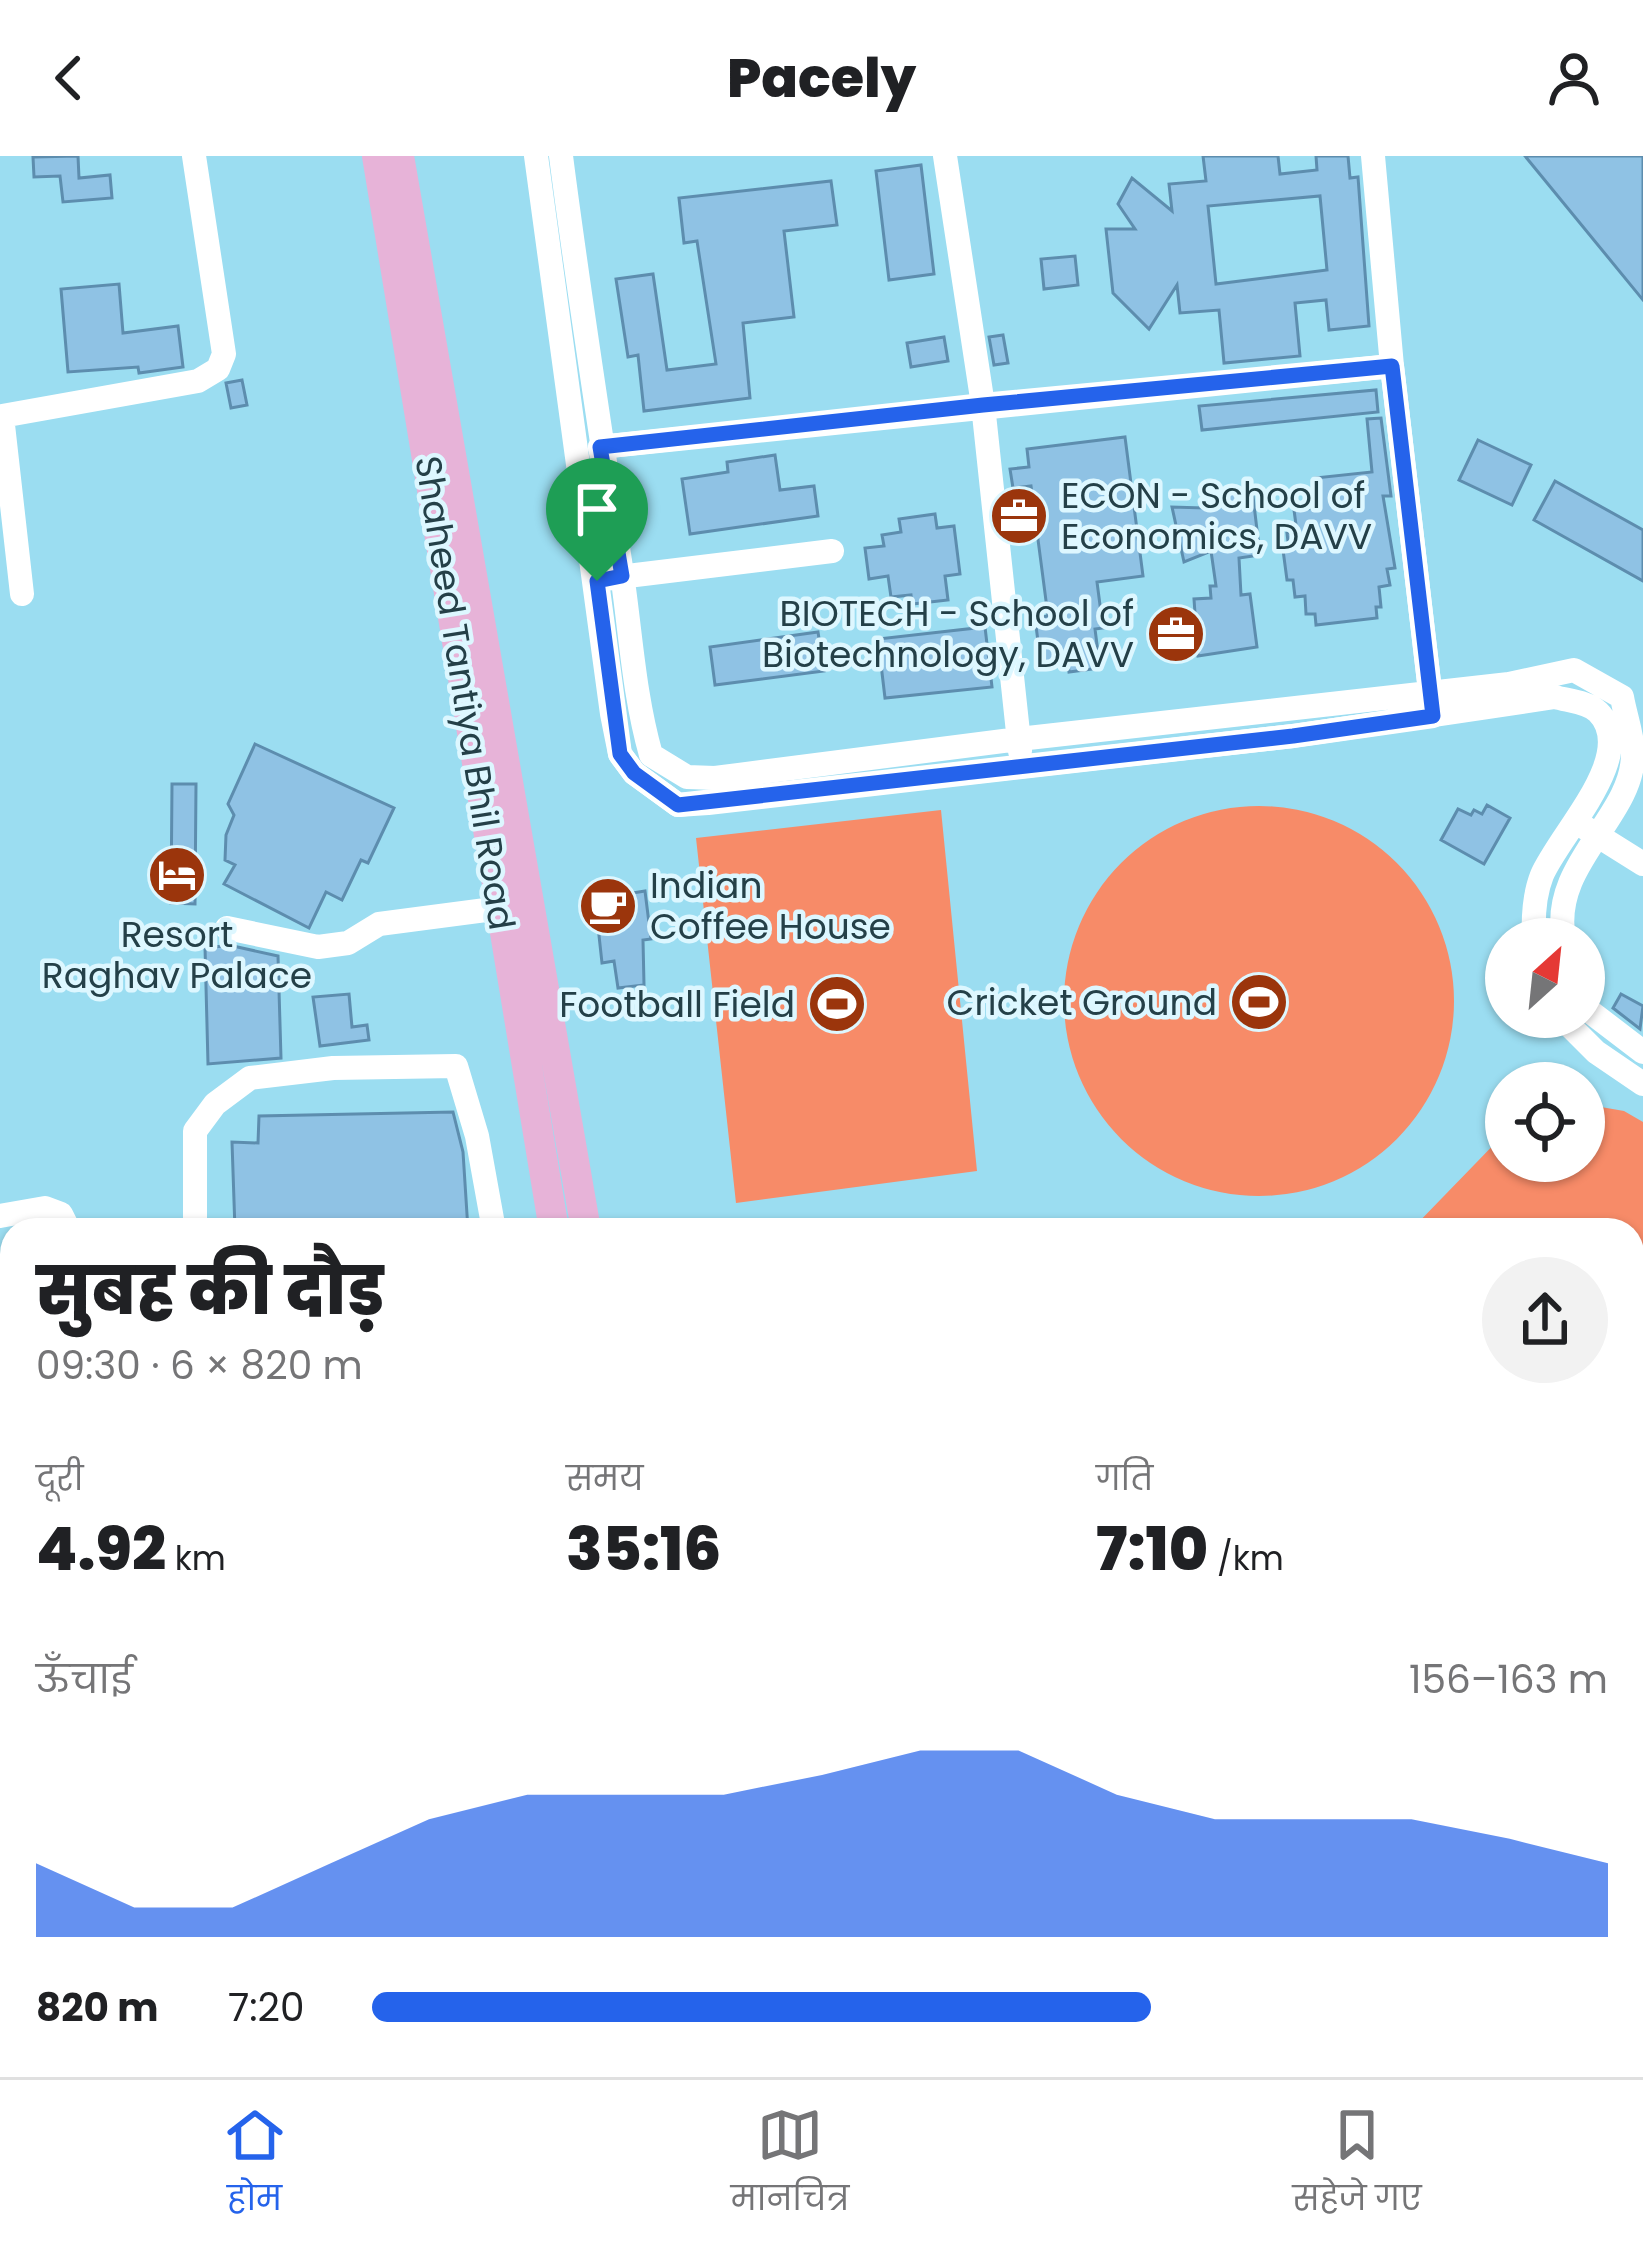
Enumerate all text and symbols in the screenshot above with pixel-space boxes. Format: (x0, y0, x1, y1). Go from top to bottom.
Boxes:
text: Pacely (727, 40, 916, 116)
icon: back (36, 45, 102, 111)
icon: person (1541, 45, 1607, 111)
street label: Shaheed Tantiya Bhil Road (402, 452, 528, 934)
pin (546, 458, 648, 581)
place label: ECON - School of Economics, DAVV (1061, 470, 1372, 562)
icon: arrive (564, 476, 630, 542)
office icon: ECON - School of Economics, DAVV (988, 485, 1050, 547)
place label: BIOTECH - School of Biotechnology, DAVV (762, 588, 1134, 680)
office icon: BIOTECH - School of Biotechnology, DAVV (1145, 603, 1207, 665)
hotel icon: Resort Raghav Palace (146, 844, 208, 906)
place label: Indian Coffee House (650, 860, 891, 952)
cafe icon: Indian Coffee House (577, 875, 639, 937)
place label: Resort Raghav Palace (42, 909, 312, 1001)
north arrow (1485, 918, 1605, 1038)
map controls (1485, 918, 1605, 1182)
sports icon: Cricket Ground (1228, 971, 1290, 1033)
sports icon: Football Field (806, 973, 868, 1035)
place label: Cricket Ground (947, 977, 1217, 1028)
place label: Football Field (559, 979, 795, 1030)
button: locate (1485, 1062, 1605, 1182)
text: सुबह की दौड़ (36, 1245, 384, 1337)
button: share (1482, 1257, 1608, 1383)
text: 09:30 · 6 × 820 m (36, 1338, 363, 1393)
text: दूरी (36, 1455, 83, 1502)
text: समय (566, 1455, 643, 1502)
text: गति (1096, 1455, 1153, 1502)
text: 4.92 (36, 1507, 166, 1591)
text: 35:16 (566, 1507, 721, 1591)
text: 7:10 (1096, 1507, 1208, 1591)
text: km (166, 1535, 226, 1582)
text: /km (1208, 1535, 1284, 1582)
text: ऊँचाई (36, 1652, 133, 1707)
text: 156–163 m (1409, 1652, 1608, 1707)
text: 820 m (36, 1980, 159, 2035)
text: 7:20 (228, 1980, 305, 2035)
tab: होम (222, 2102, 288, 2224)
tab: मानचित्र (731, 2102, 849, 2224)
tab: सहेजे गए (1292, 2102, 1421, 2224)

